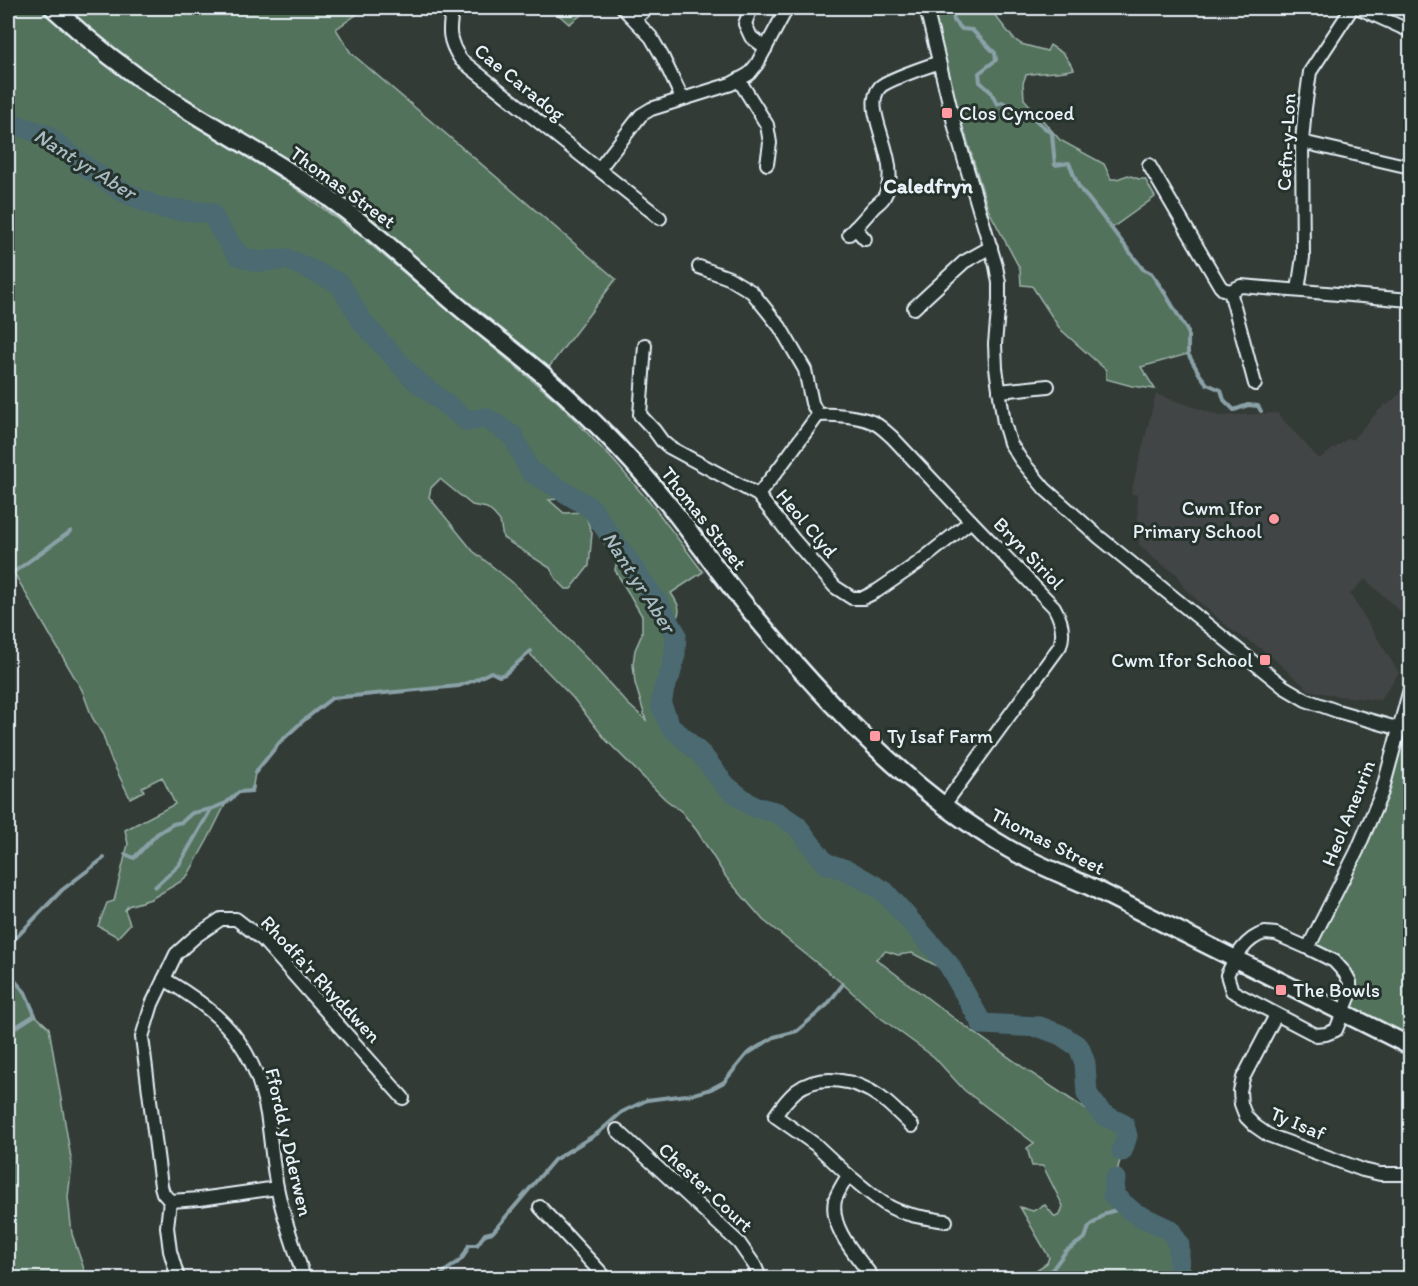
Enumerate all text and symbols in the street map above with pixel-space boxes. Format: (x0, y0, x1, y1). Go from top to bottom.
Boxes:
street label: Cae Caradog (470, 38, 571, 126)
street label: Cefn-y-Lon (1271, 93, 1301, 191)
place label: Clos Cyncoed (959, 101, 1075, 125)
marker: Clos Cyncoed (940, 106, 954, 120)
water label: Nant yr Aber (30, 122, 143, 206)
street label: Thomas Street (286, 141, 400, 233)
district label: Caledfryn (883, 173, 973, 199)
street label: Thomas Street (656, 461, 752, 575)
street label: Heol Clyd (771, 484, 843, 562)
place label: Cwm Ifor Primary School (1133, 496, 1262, 543)
street label: Bryn Siriol (989, 512, 1070, 594)
marker: Cwm Ifor Primary School (1267, 512, 1281, 526)
water label: Nant yr Aber (598, 527, 683, 639)
place label: Cwm Ifor School (1111, 648, 1253, 672)
marker: Cwm Ifor School (1258, 653, 1272, 667)
place label: Ty Isaf Farm (887, 724, 993, 748)
marker: Ty Isaf Farm (868, 729, 882, 743)
street label: Heol Aneurin (1316, 756, 1380, 870)
street label: Thomas Street (987, 802, 1109, 880)
street label: Rhodfa'r Rhyddwen (256, 910, 386, 1048)
place label: The Bowls (1293, 978, 1380, 1002)
marker: The Bowls (1274, 983, 1288, 997)
street label: Ffordd y Dderwen (260, 1065, 318, 1219)
street label: Ty Isaf (1267, 1101, 1330, 1145)
street label: Chester Court (654, 1137, 758, 1237)

